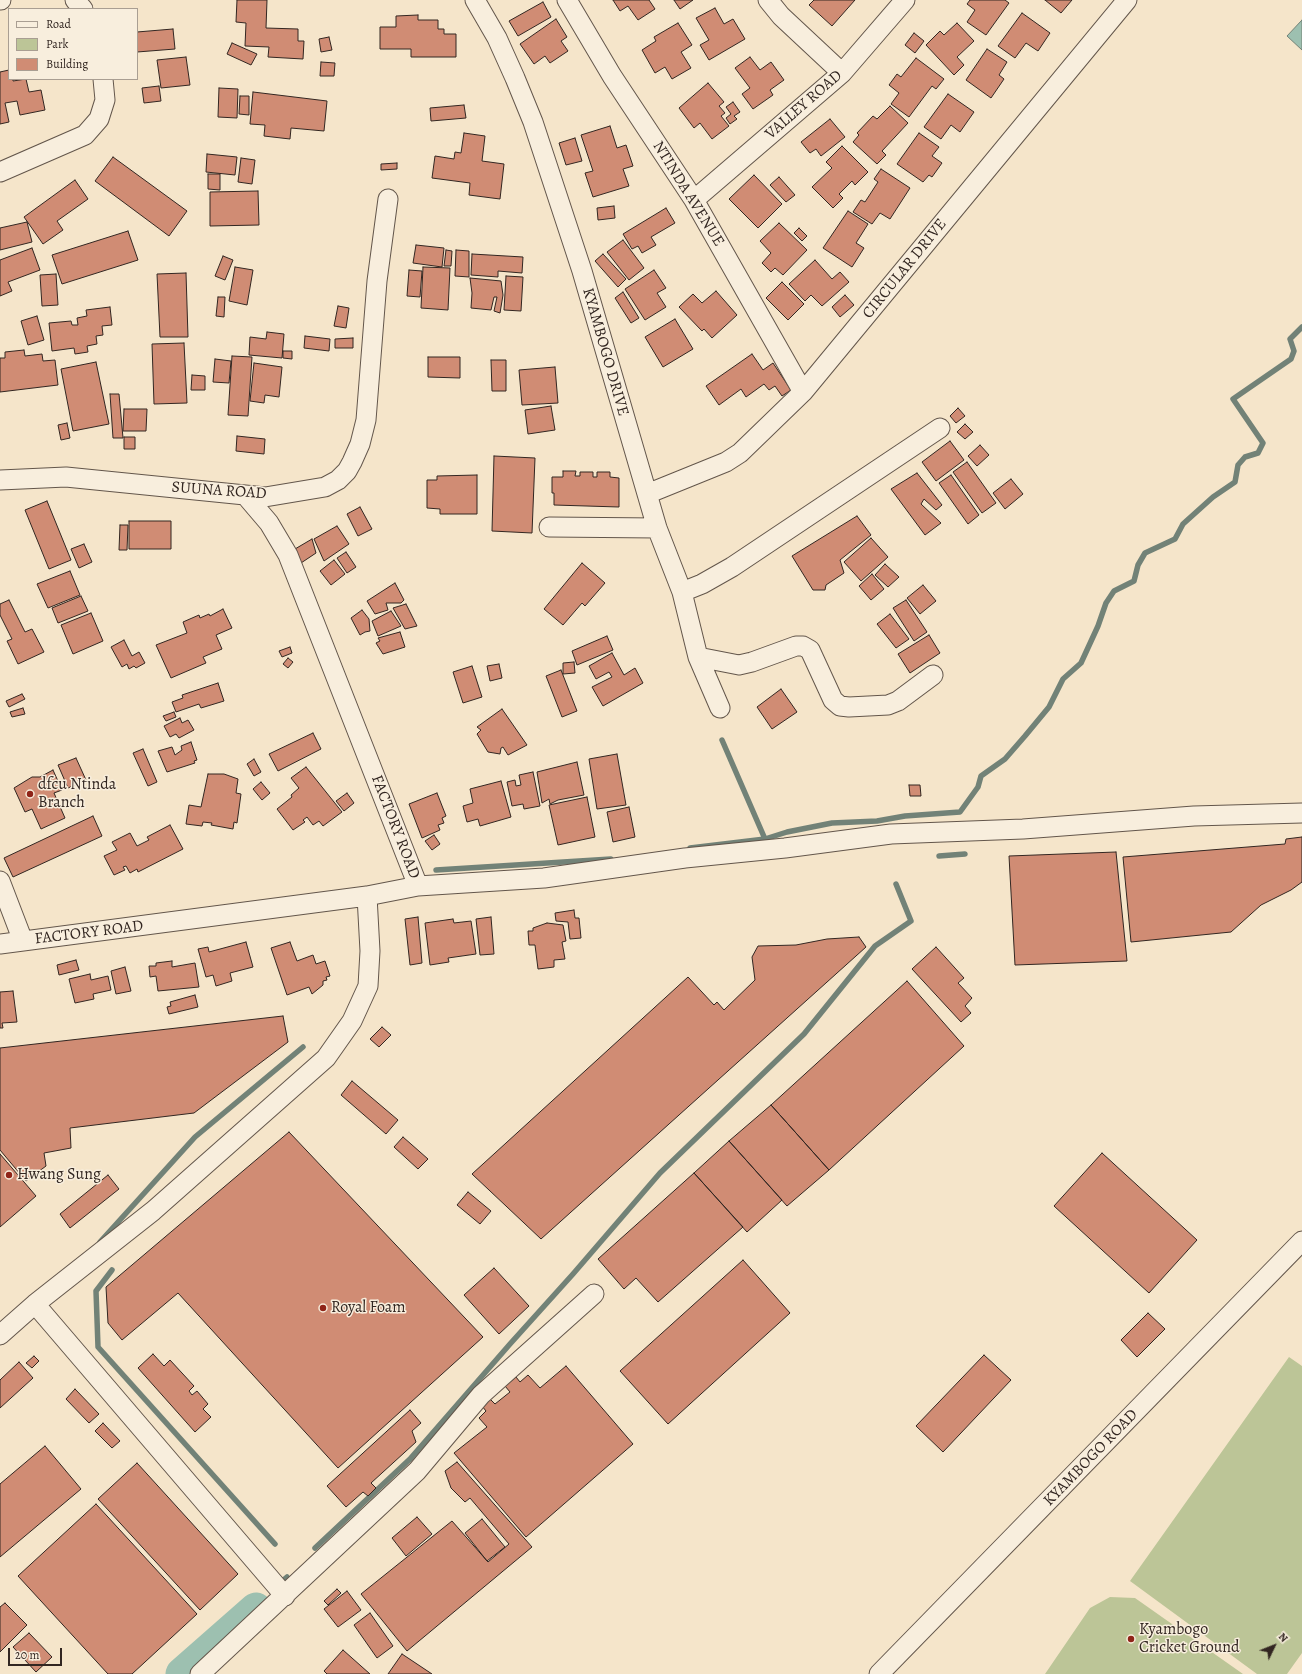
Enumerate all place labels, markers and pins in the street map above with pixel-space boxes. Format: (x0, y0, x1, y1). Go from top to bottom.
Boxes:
place label: dfcu Ntinda Branch (38, 775, 116, 813)
marker: dfcu Ntinda Branch (25, 789, 35, 799)
place label: Hwang Sung (17, 1165, 101, 1185)
marker: Hwang Sung (4, 1170, 14, 1180)
place label: Royal Foam (331, 1298, 406, 1318)
marker: Royal Foam (318, 1303, 328, 1313)
place label: Kyambogo Cricket Ground (1139, 1620, 1240, 1658)
marker: Kyambogo Cricket Ground (1126, 1634, 1136, 1644)

